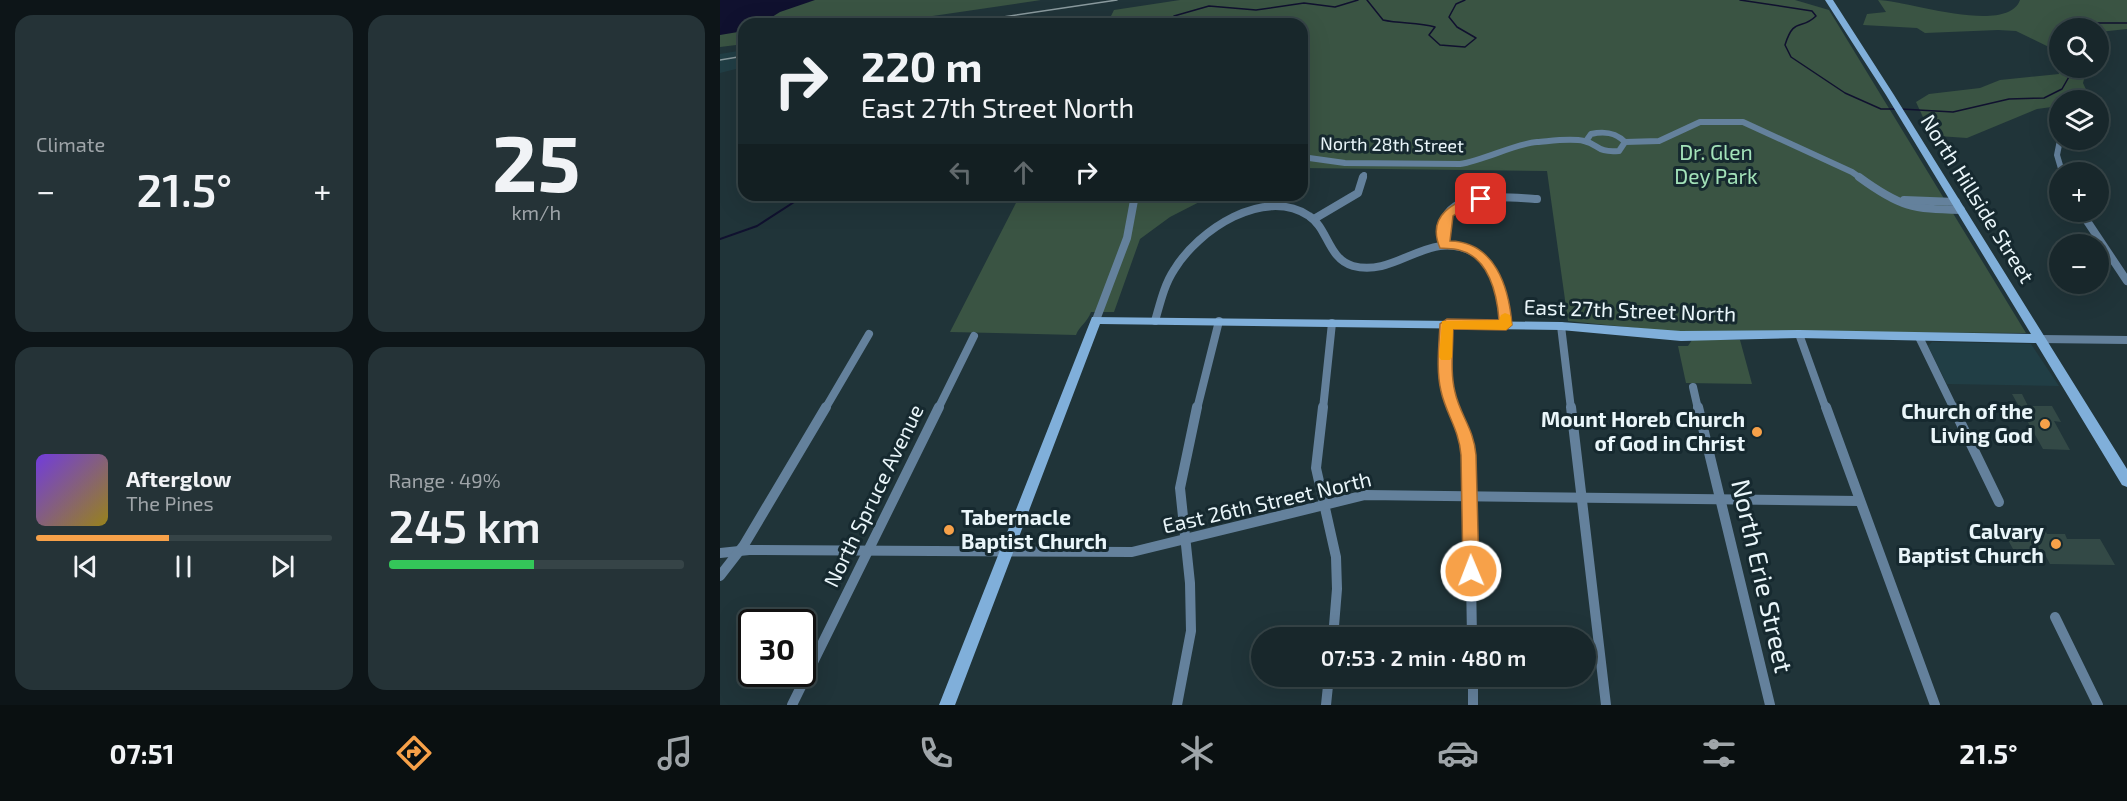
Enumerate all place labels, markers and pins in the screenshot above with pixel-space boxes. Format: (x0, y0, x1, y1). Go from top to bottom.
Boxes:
pin (1455, 173, 1506, 224)
place label: Church of the Living God (1901, 398, 2033, 447)
place label: Mount Horeb Church of God in Christ (1541, 406, 1745, 455)
marker: Church of the Living God (2038, 417, 2052, 431)
marker: Mount Horeb Church of God in Christ (1750, 425, 1764, 439)
place label: Tabernacle Baptist Church (961, 504, 1107, 553)
place label: Calvary Baptist Church (1898, 518, 2044, 567)
marker: Tabernacle Baptist Church (942, 523, 956, 537)
marker: Calvary Baptist Church (2049, 537, 2063, 551)

